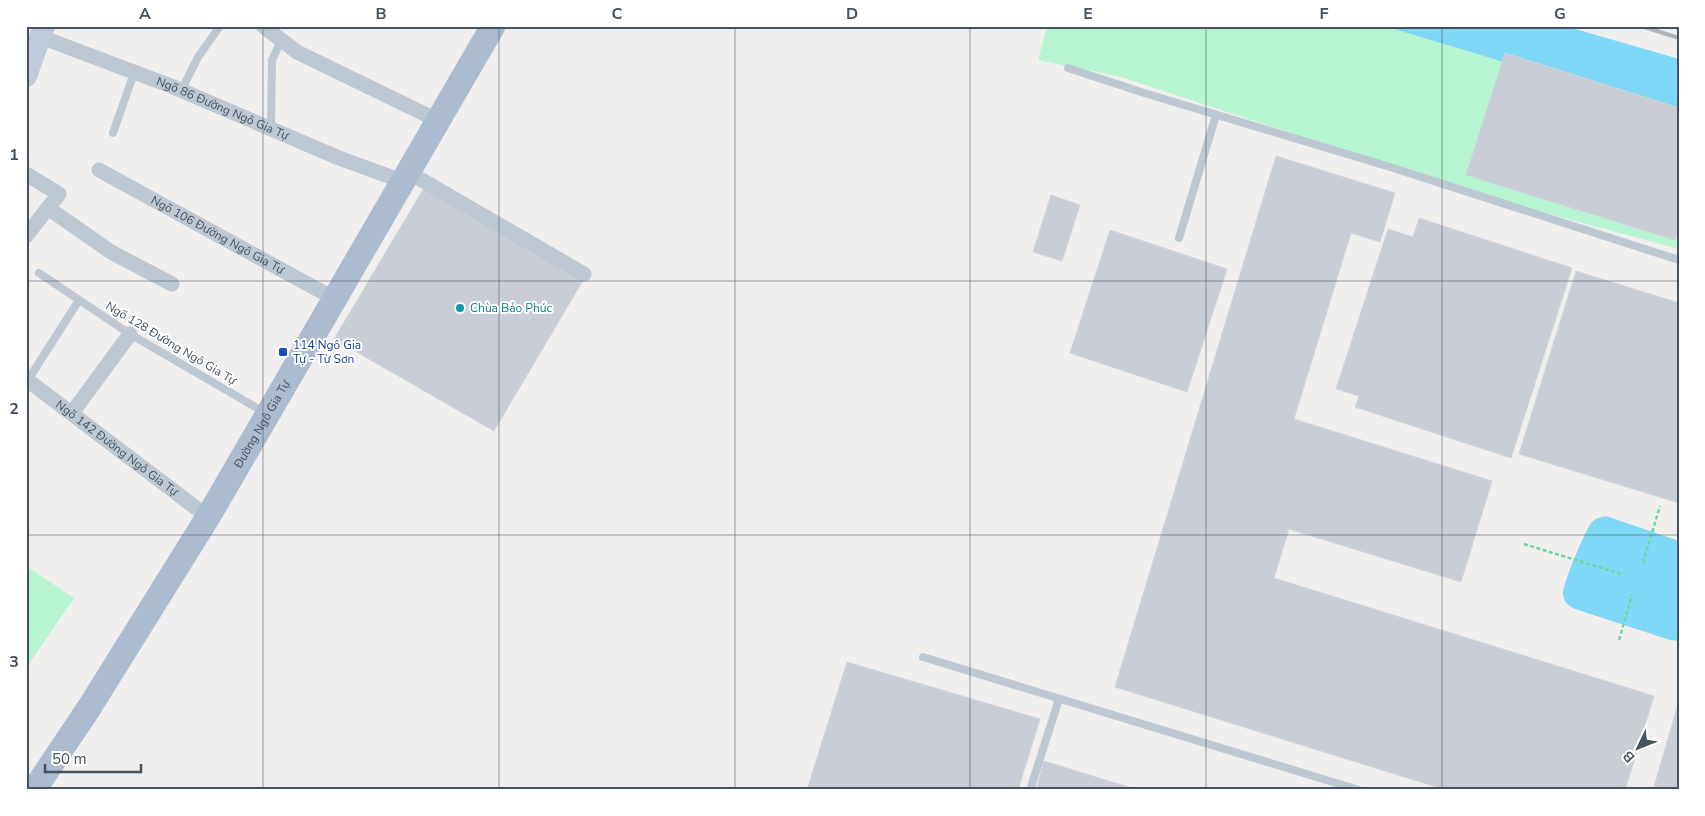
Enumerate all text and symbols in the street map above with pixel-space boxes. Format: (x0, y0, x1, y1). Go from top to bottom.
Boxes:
text: A (139, 3, 151, 25)
text: B (375, 3, 387, 25)
text: C (612, 3, 623, 25)
text: D (846, 3, 858, 25)
text: E (1083, 3, 1093, 25)
text: F (1320, 3, 1329, 25)
text: G (1554, 3, 1566, 25)
street label: Ngõ 86 Đường Ngô Gia Tự (154, 73, 292, 144)
text: 1 (9, 144, 19, 166)
street label: Ngõ 106 Đường Ngô Gia Tự (148, 192, 288, 278)
street label: Ngõ 128 Đường Ngô Gia Tự (103, 298, 240, 389)
place label: Chùa Bảo Phúc (470, 300, 552, 316)
marker: Chùa Bảo Phúc (454, 302, 466, 314)
place label: 114 Ngô Gia Tự - Từ Sơn (293, 337, 361, 367)
marker: 114 Ngô Gia Tự - Từ Sơn (277, 346, 289, 358)
street label: Đường Ngô Gia Tự (230, 376, 294, 472)
street label: Ngõ 142 Đường Ngô Gia Tự (52, 396, 182, 500)
text: 2 (9, 398, 19, 420)
text: 3 (9, 651, 19, 673)
north arrow (1612, 724, 1662, 774)
scale bar (45, 741, 141, 773)
text: B (1619, 747, 1639, 767)
text: 50 m (52, 749, 87, 769)

